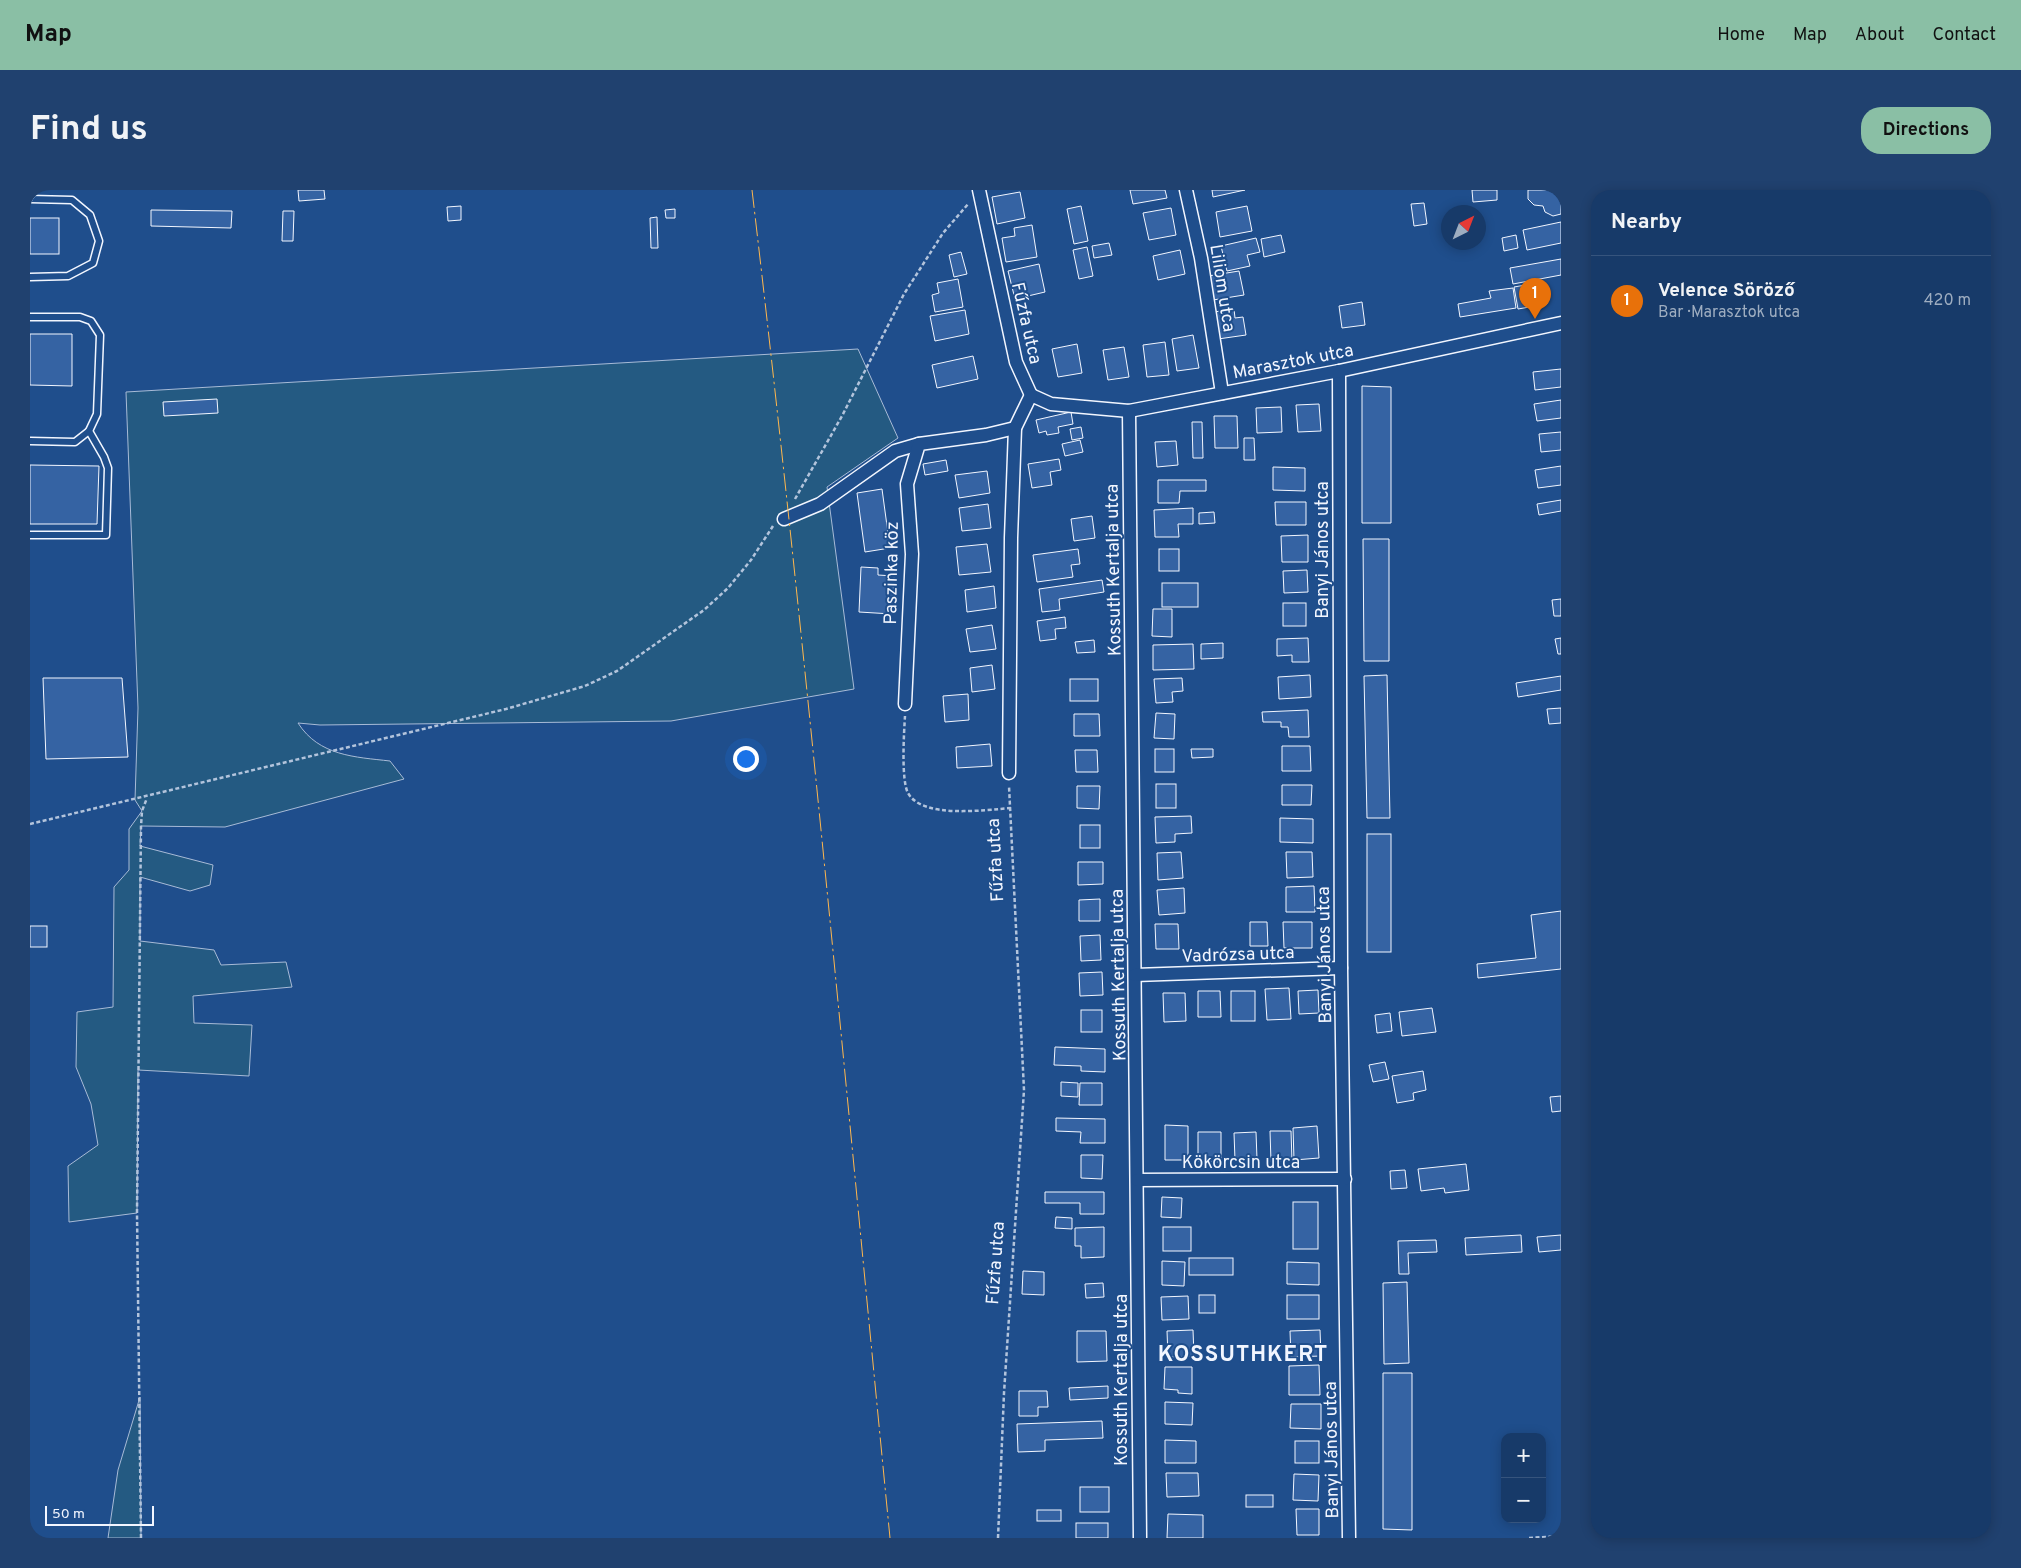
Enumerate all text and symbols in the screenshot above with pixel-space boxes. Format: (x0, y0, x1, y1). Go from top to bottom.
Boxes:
text: Map (25, 20, 72, 50)
text: Home (1717, 24, 1765, 47)
text: Map (1793, 24, 1827, 47)
text: About (1855, 24, 1904, 47)
text: Contact (1932, 24, 1996, 47)
button: Directions (1861, 107, 1991, 154)
text: Find us (30, 108, 148, 152)
north arrow (1441, 205, 1486, 250)
text: Nearby (1611, 209, 1682, 236)
street label: Liliom utca (1203, 243, 1240, 334)
pin: 1 (1519, 278, 1551, 319)
text: Velence Söröző (1658, 279, 1795, 303)
street label: Fűzfa utca (1005, 280, 1046, 367)
text: 1 (1624, 291, 1630, 311)
text: 420 m (1924, 291, 1971, 311)
text: Bar · Marasztok utca (1658, 303, 1800, 323)
street label: Marasztok utca (1231, 339, 1356, 385)
street label: Banyi János utca (1312, 481, 1335, 619)
street label: Kossuth Kertalja utca (1101, 484, 1128, 656)
street label: Paszinka köz (880, 521, 905, 625)
your location (733, 746, 759, 772)
street label: Fűzfa utca (983, 818, 1010, 902)
street label: Banyi János utca (1313, 886, 1338, 1024)
street label: Kossuth Kertalja utca (1106, 889, 1133, 1061)
street label: Vadrózsa utca (1181, 942, 1295, 969)
street label: Kökörcsin utca (1182, 1152, 1300, 1175)
street label: Fűzfa utca (982, 1221, 1011, 1306)
street label: Kossuth Kertalja utca (1111, 1294, 1134, 1466)
district label: KOSSUTHKERT (1158, 1342, 1328, 1369)
street label: Banyi János utca (1320, 1381, 1345, 1519)
map controls (1501, 1433, 1546, 1523)
button: + (1501, 1433, 1546, 1478)
button: − (1501, 1478, 1546, 1523)
scale bar (45, 1503, 154, 1526)
text: 50 m (52, 1506, 85, 1523)

